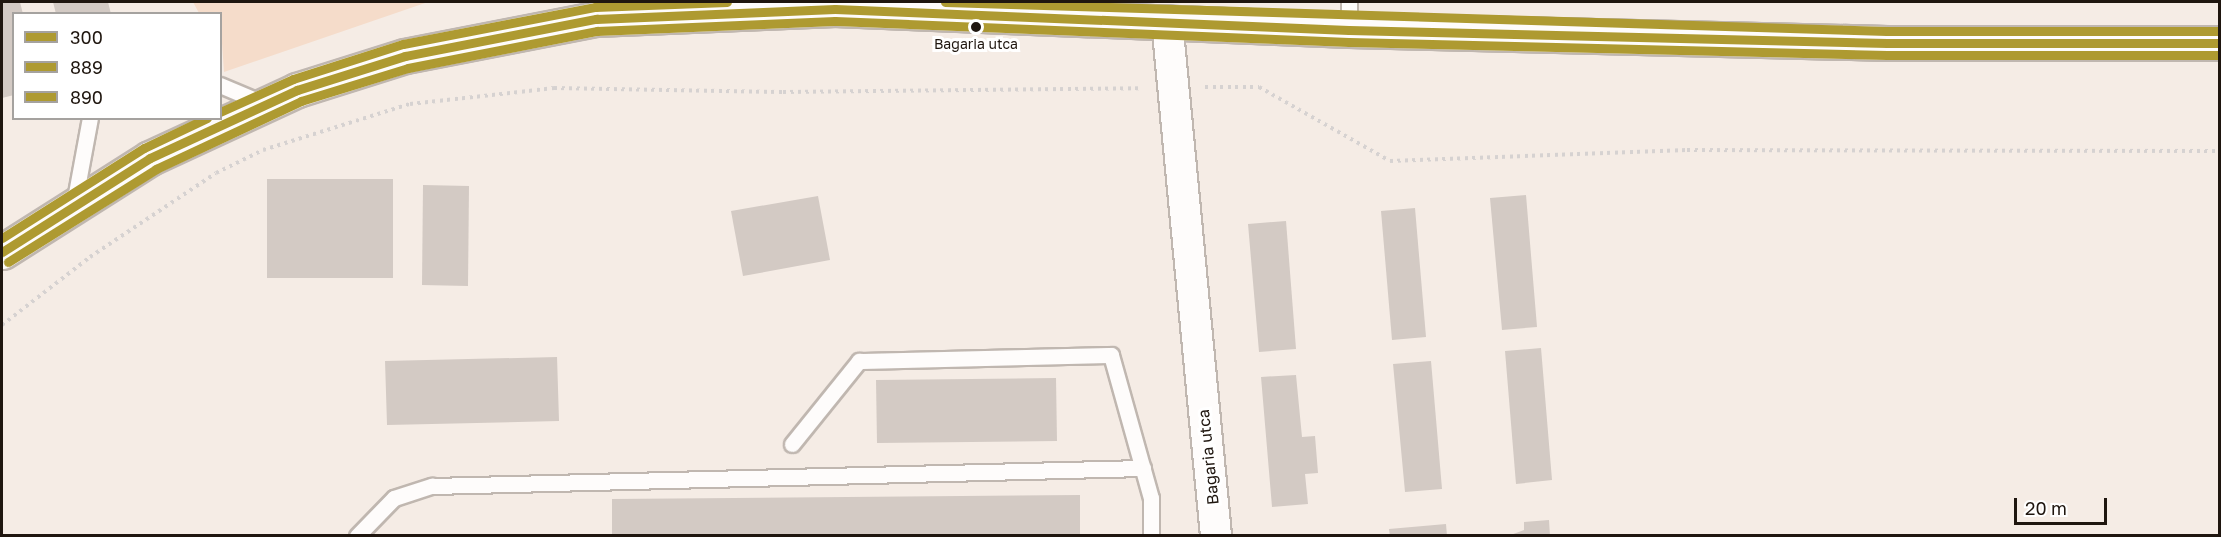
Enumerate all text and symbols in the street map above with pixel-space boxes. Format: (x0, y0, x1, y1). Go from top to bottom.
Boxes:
legend (12, 12, 222, 120)
marker: Bagaria utca (970, 21, 982, 33)
text: 300 (70, 26, 103, 48)
place label: Bagaria utca (934, 36, 1018, 52)
text: 889 (70, 56, 103, 78)
text: 890 (70, 86, 103, 108)
street label: Bagaria utca (1193, 408, 1223, 506)
scale bar (2017, 486, 2110, 524)
text: 20 m (2025, 497, 2067, 519)

